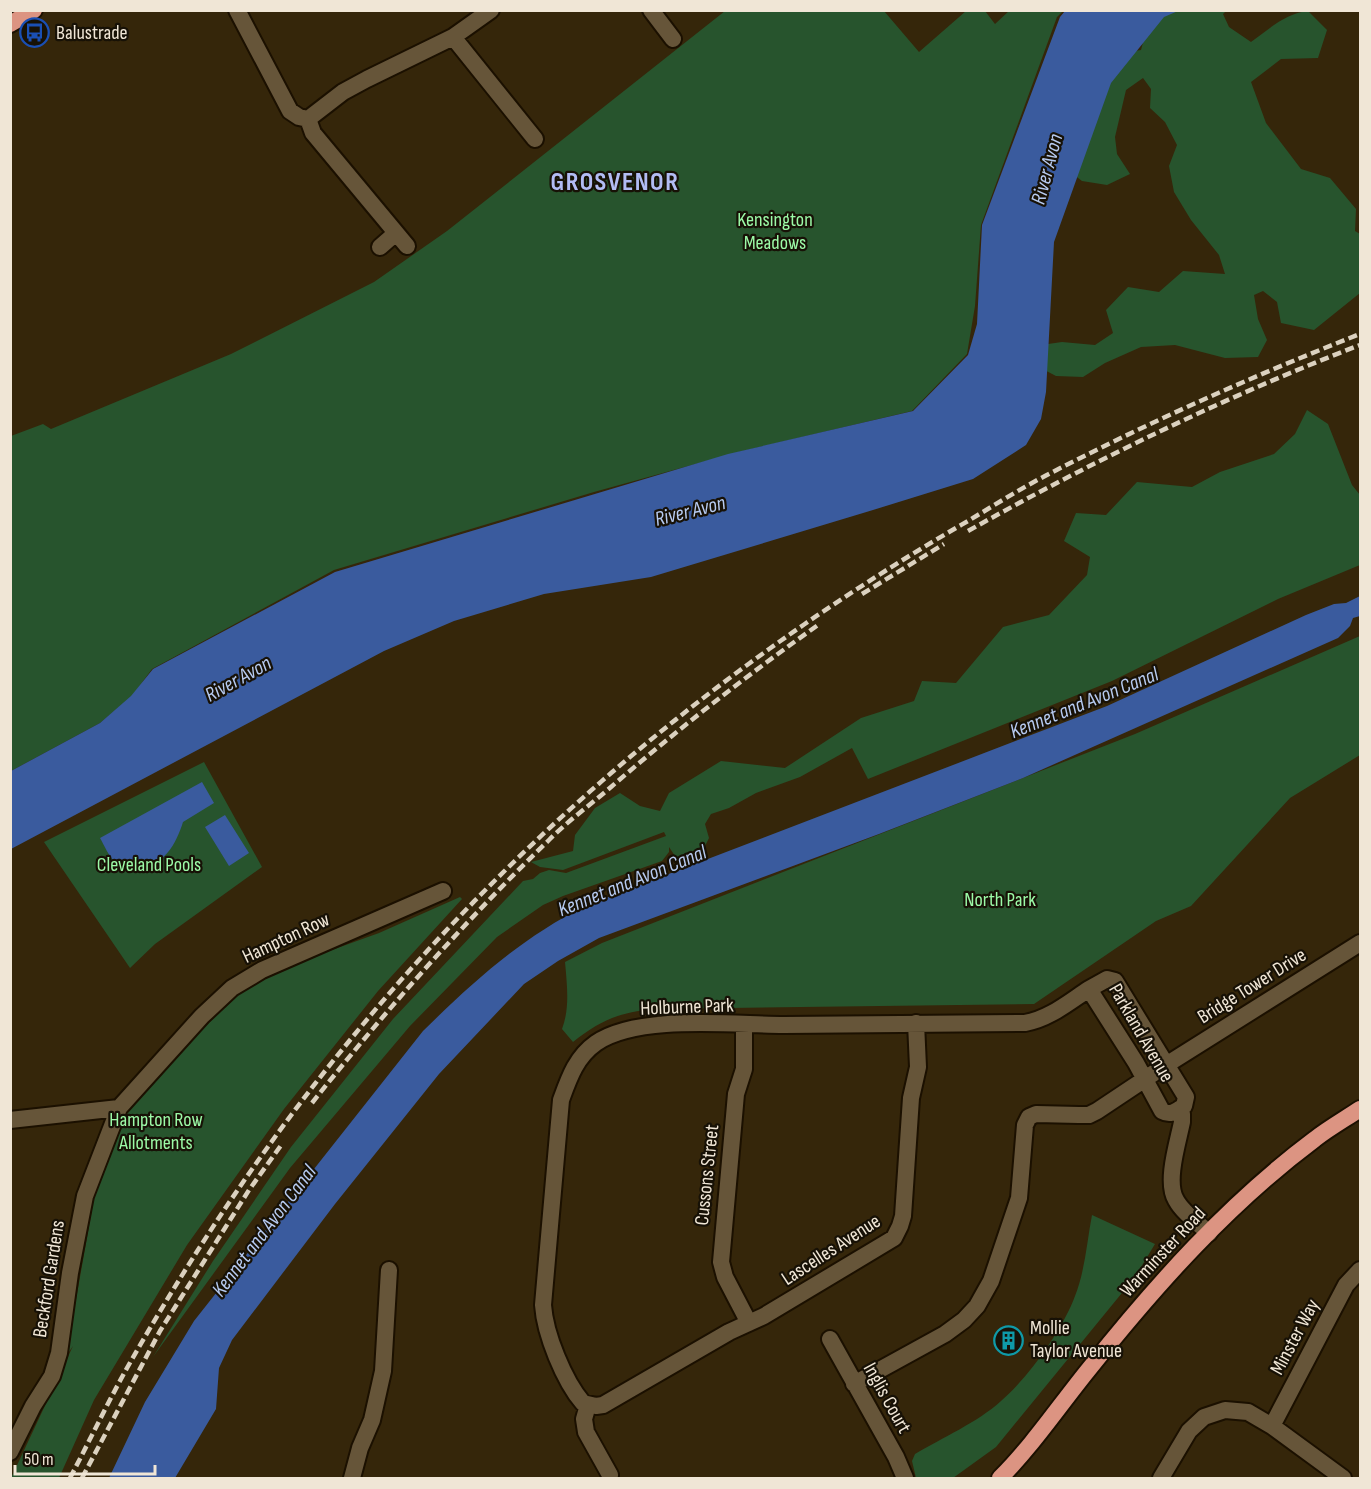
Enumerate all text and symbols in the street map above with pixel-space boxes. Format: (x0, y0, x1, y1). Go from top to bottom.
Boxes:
bus stop icon: Balustrade (19, 17, 51, 49)
place label: Balustrade (56, 21, 128, 45)
water label: River Avon (1026, 131, 1068, 207)
district label: GROSVENOR (551, 167, 679, 198)
park label: Kensington Meadows (737, 208, 813, 255)
water label: River Avon (652, 490, 728, 532)
water label: River Avon (200, 651, 276, 707)
water label: Kennet and Avon Canal (1006, 661, 1163, 744)
water label: Kennet and Avon Canal (554, 839, 711, 922)
park label: Cleveland Pools (97, 853, 201, 877)
park label: North Park (964, 888, 1036, 912)
street label: Hampton Row (239, 907, 333, 969)
street label: Bridge Tower Drive (1193, 943, 1311, 1029)
street label: Parkland Avenue (1103, 980, 1179, 1086)
street label: Holburne Park (640, 993, 735, 1021)
park label: Hampton Row Allotments (109, 1108, 203, 1155)
street label: Cussons Street (690, 1123, 724, 1227)
water label: Kennet and Avon Canal (206, 1159, 322, 1302)
street label: Warminster Road (1115, 1202, 1211, 1302)
street label: Lascelles Avenue (777, 1209, 885, 1291)
street label: Beckford Gardens (28, 1219, 70, 1339)
street label: Minster Way (1265, 1295, 1325, 1379)
place label: Mollie Taylor Avenue (1030, 1316, 1122, 1363)
building icon: Mollie Taylor Avenue (993, 1324, 1025, 1356)
street label: Inglis Court (858, 1358, 916, 1438)
scale bar (15, 1438, 154, 1476)
text: 50 m (24, 1449, 54, 1470)

